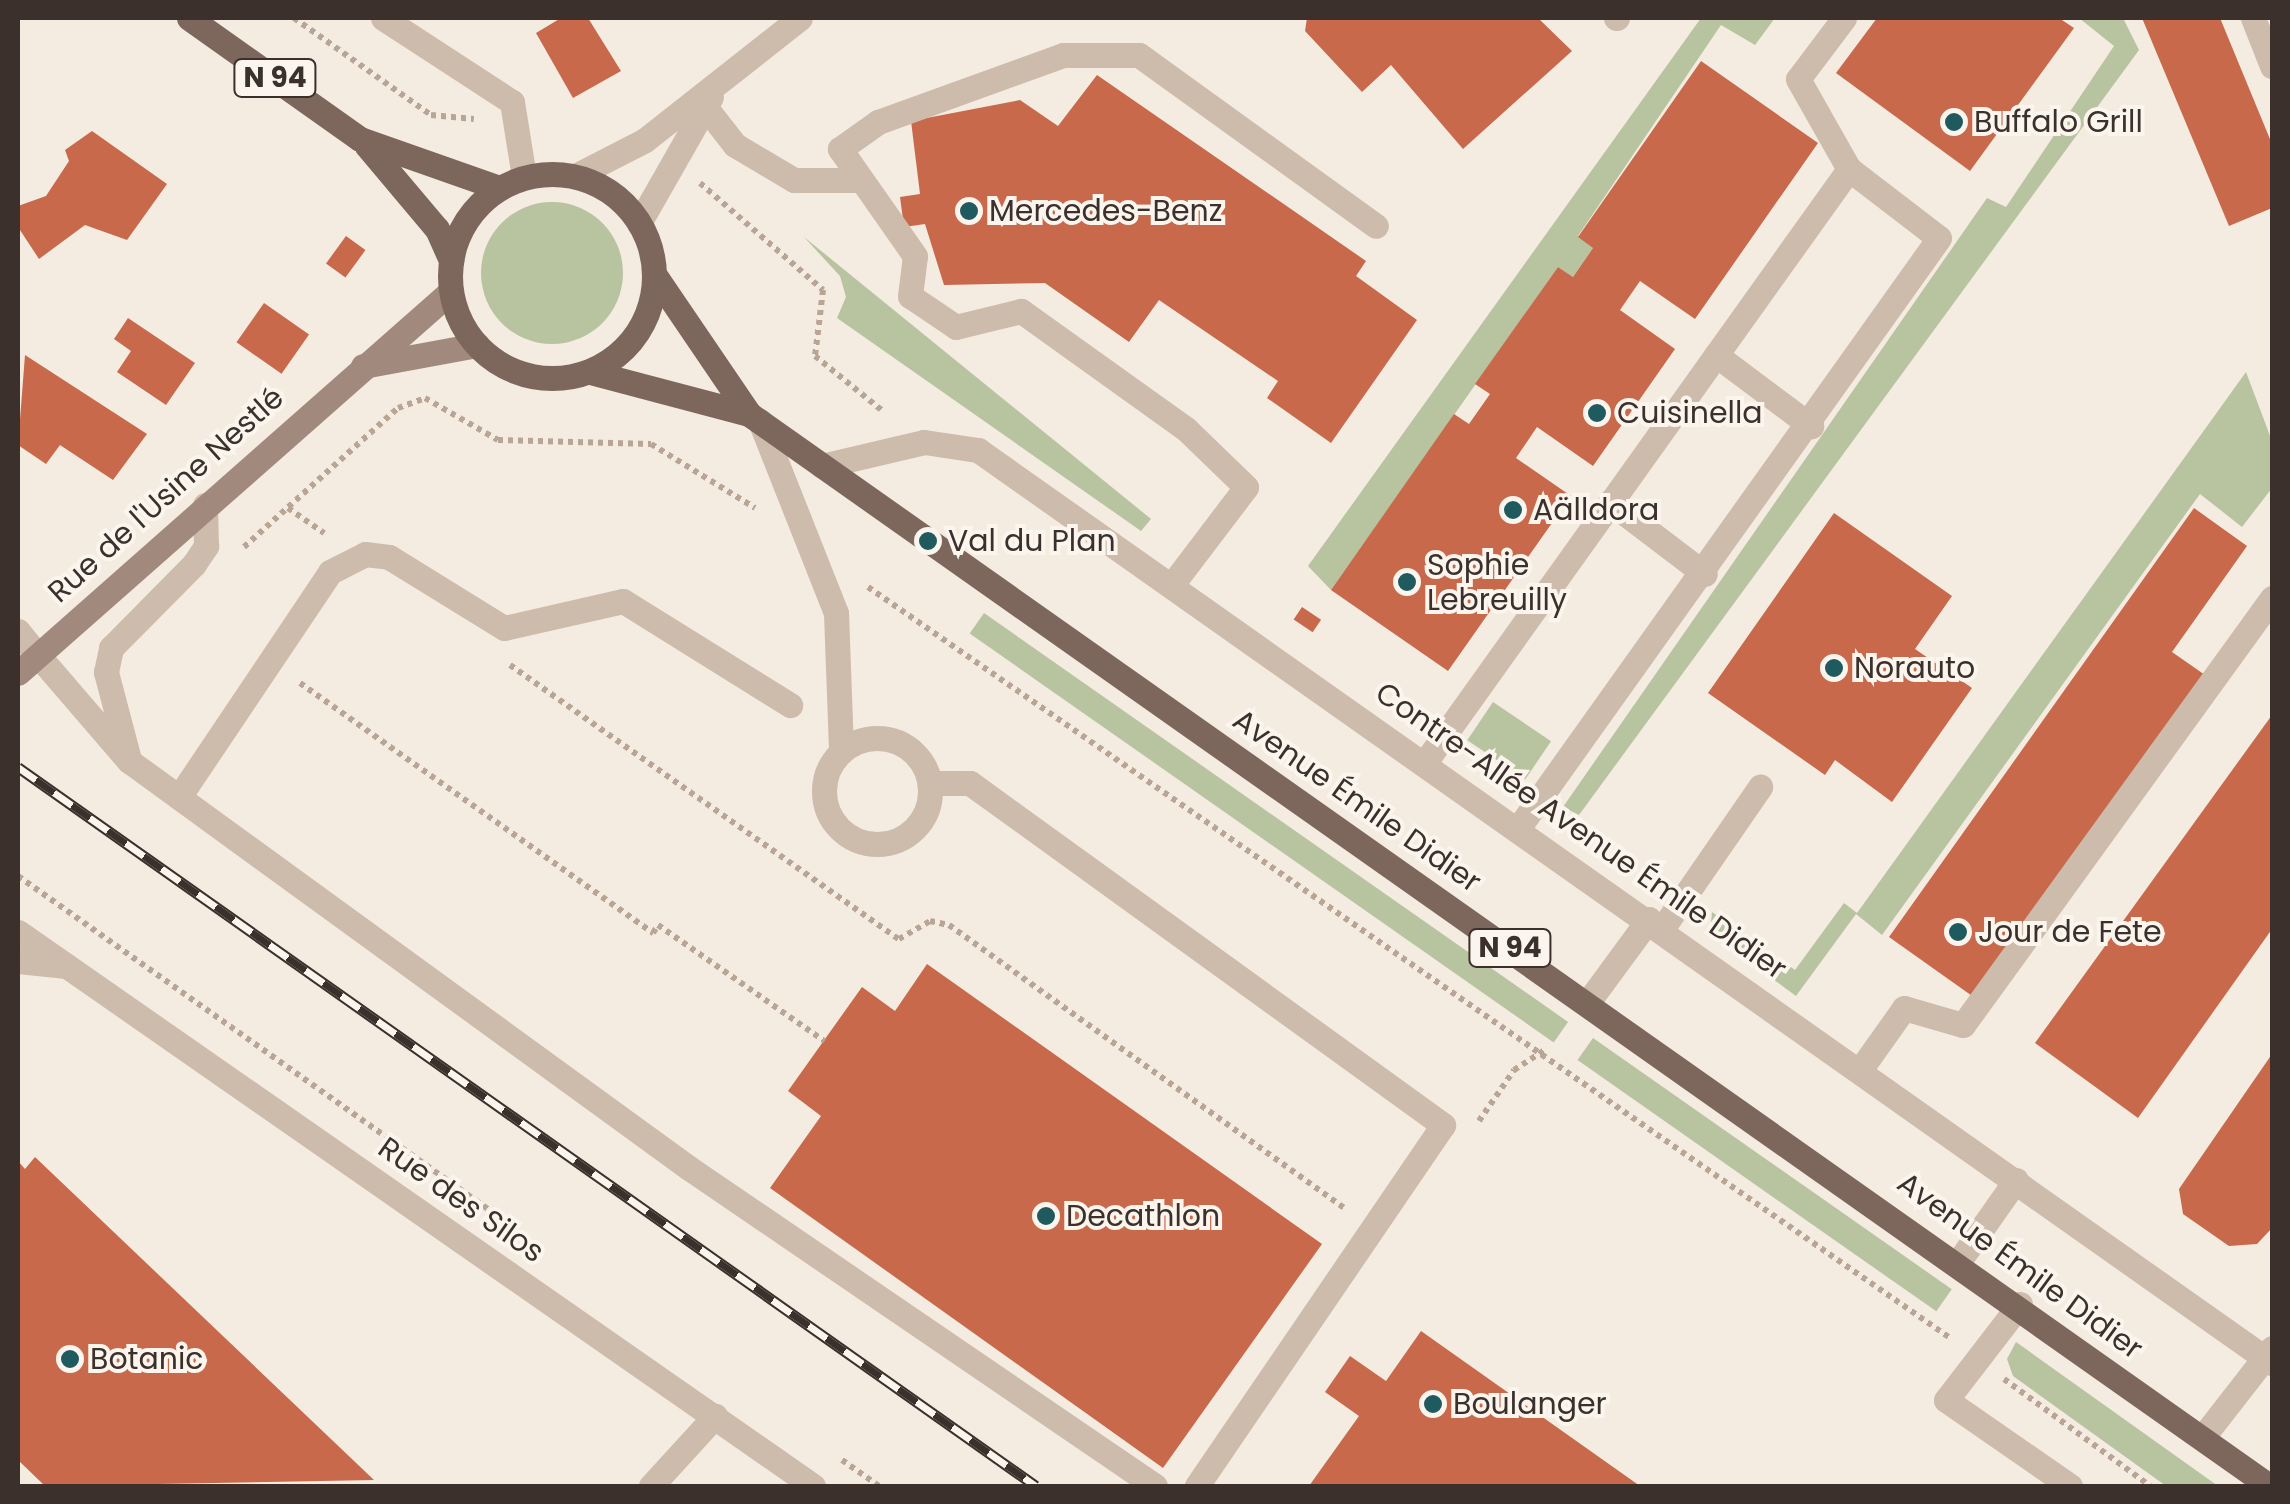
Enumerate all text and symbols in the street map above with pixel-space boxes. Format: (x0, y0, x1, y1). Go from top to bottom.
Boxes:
road number: N 94 (232, 55, 318, 101)
place label: Buffalo Grill (1974, 104, 2143, 140)
marker: Buffalo Grill (1943, 111, 1965, 133)
place label: Mercedes-Benz (989, 193, 1222, 229)
marker: Mercedes-Benz (958, 200, 980, 222)
street label: Rue de l'Usine Nestlé (41, 380, 291, 610)
place label: Cuisinella (1617, 395, 1763, 431)
marker: Cuisinella (1586, 402, 1608, 424)
place label: Aälldora (1533, 492, 1659, 528)
marker: Aälldora (1502, 499, 1524, 521)
place label: Val du Plan (948, 523, 1116, 559)
marker: Val du Plan (917, 530, 939, 552)
place label: Sophie Lebreuilly (1427, 547, 1567, 618)
marker: Sophie Lebreuilly (1396, 571, 1418, 593)
place label: Norauto (1854, 650, 1975, 686)
marker: Norauto (1823, 657, 1845, 679)
street label: Contre-Allée Avenue Émile Didier (1369, 675, 1793, 987)
street label: Avenue Émile Didier (1226, 702, 1488, 900)
place label: Jour de Fete (1978, 914, 2162, 950)
marker: Jour de Fete (1947, 921, 1969, 943)
road number: N 94 (1468, 925, 1552, 971)
street label: Rue des Silos (371, 1130, 551, 1270)
street label: Avenue Émile Didier (1890, 1165, 2150, 1367)
place label: Decathlon (1066, 1198, 1220, 1234)
marker: Decathlon (1035, 1205, 1057, 1227)
place label: Botanic (90, 1341, 204, 1377)
marker: Botanic (59, 1348, 81, 1370)
place label: Boulanger (1453, 1386, 1607, 1422)
marker: Boulanger (1422, 1393, 1444, 1415)

